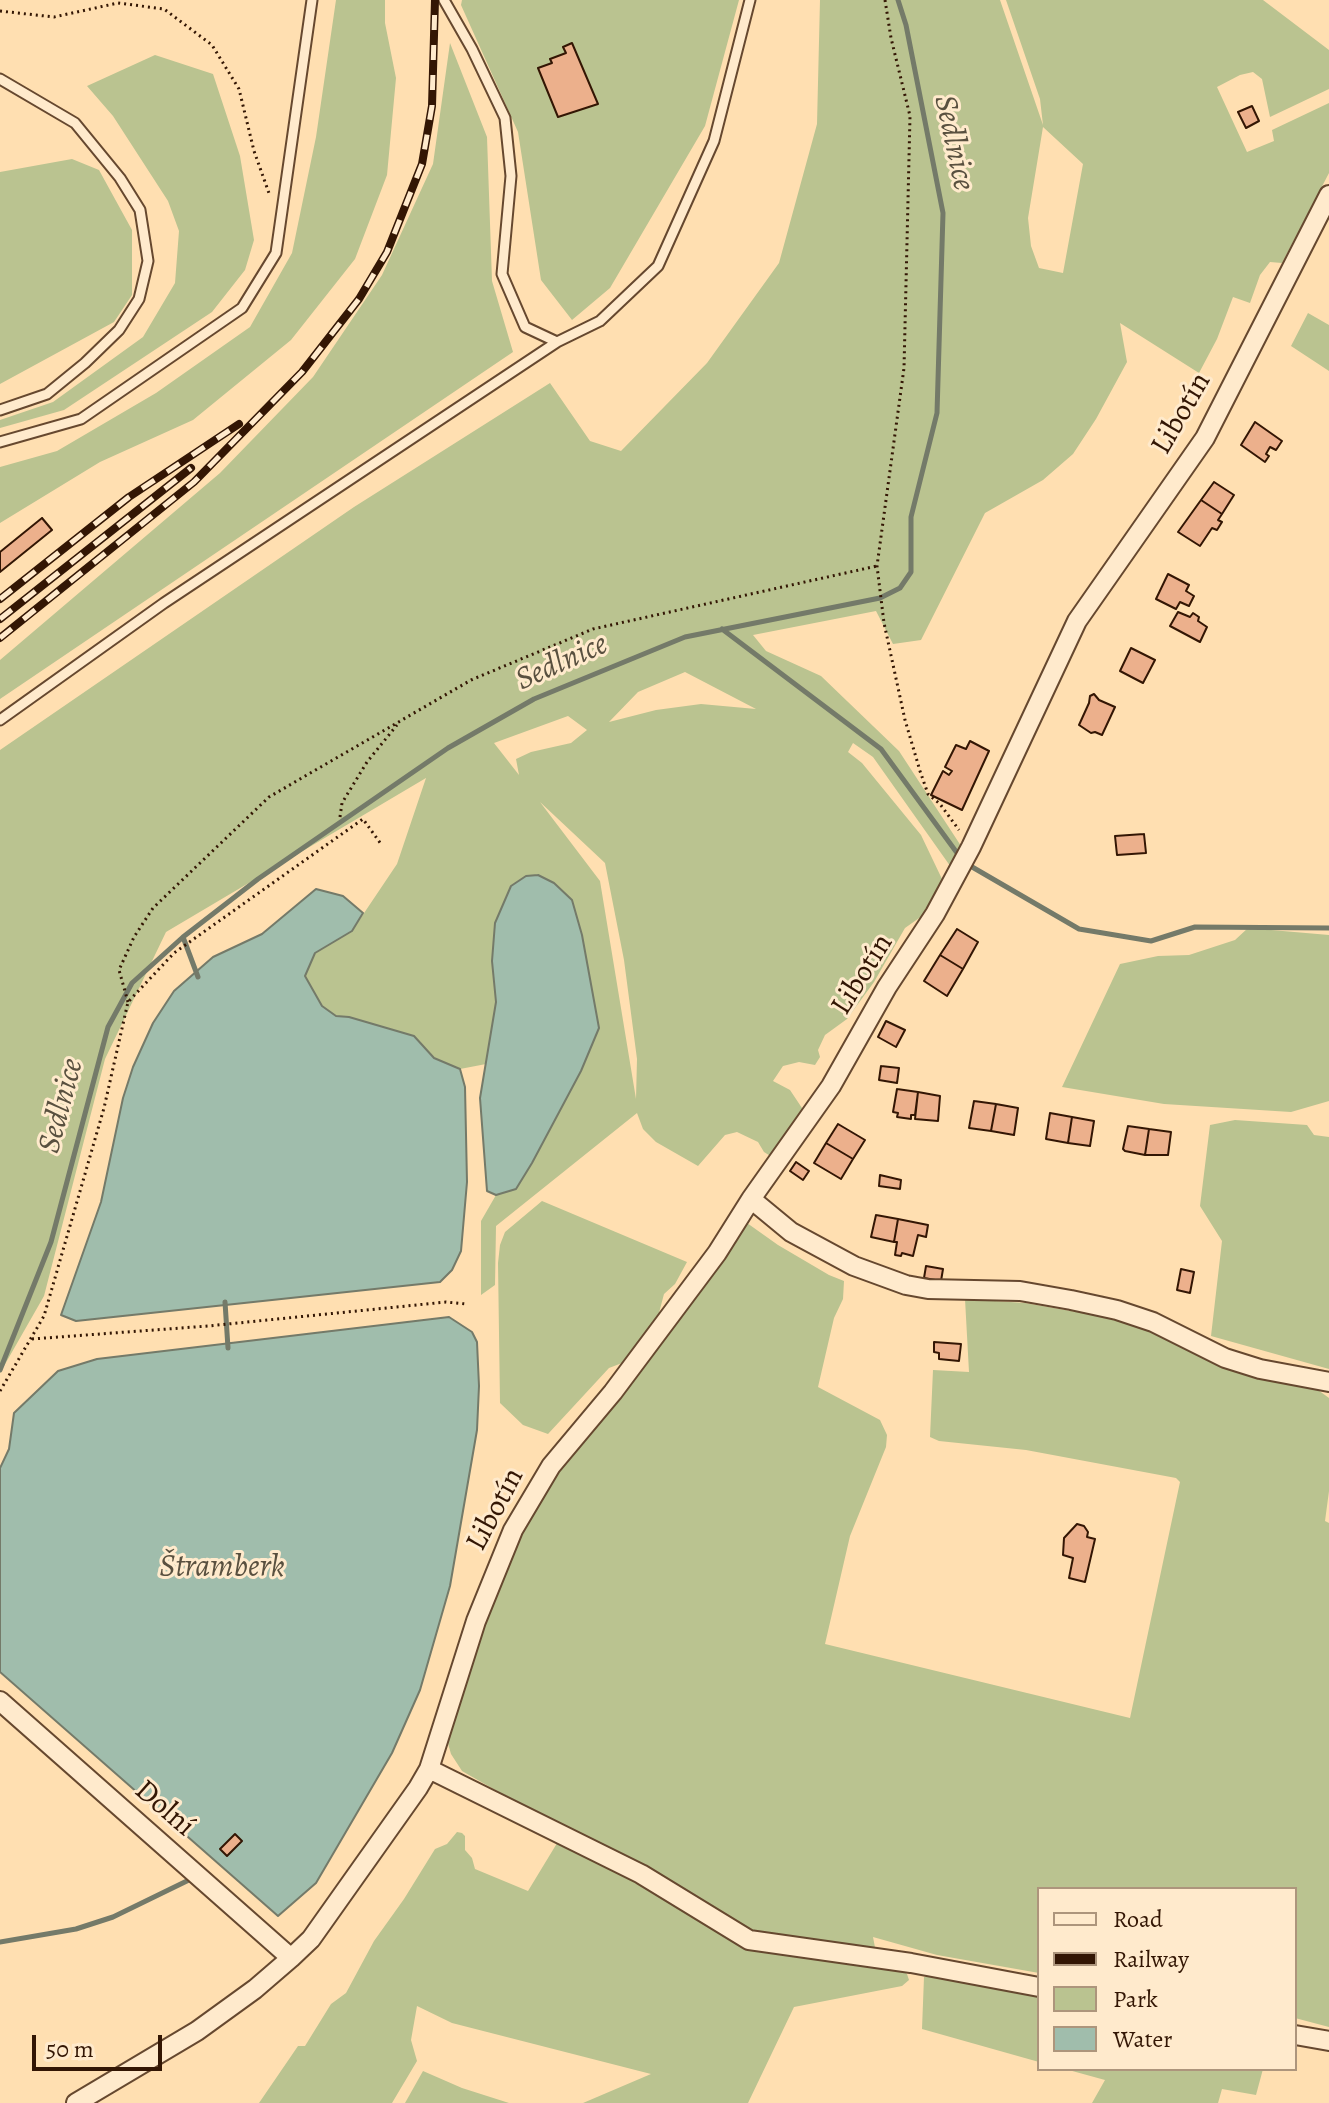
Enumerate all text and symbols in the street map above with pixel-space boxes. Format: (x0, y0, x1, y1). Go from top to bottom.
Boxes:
water label: Sedlnice (924, 92, 982, 194)
street label: Libotín (1144, 367, 1220, 461)
water label: Sedlnice (510, 626, 614, 700)
street label: Libotín (824, 928, 902, 1022)
water label: Sedlnice (31, 1055, 93, 1157)
street label: Libotín (459, 1462, 533, 1558)
water label: Štramberk (159, 1549, 285, 1587)
street label: Dolní (126, 1773, 202, 1845)
legend (1037, 1887, 1297, 2071)
text: Road (1113, 1903, 1163, 1935)
text: Railway (1113, 1943, 1189, 1975)
text: Park (1113, 1983, 1158, 2015)
scale bar (36, 2019, 166, 2069)
text: Water (1113, 2023, 1173, 2055)
text: 50 m (46, 2033, 94, 2065)

